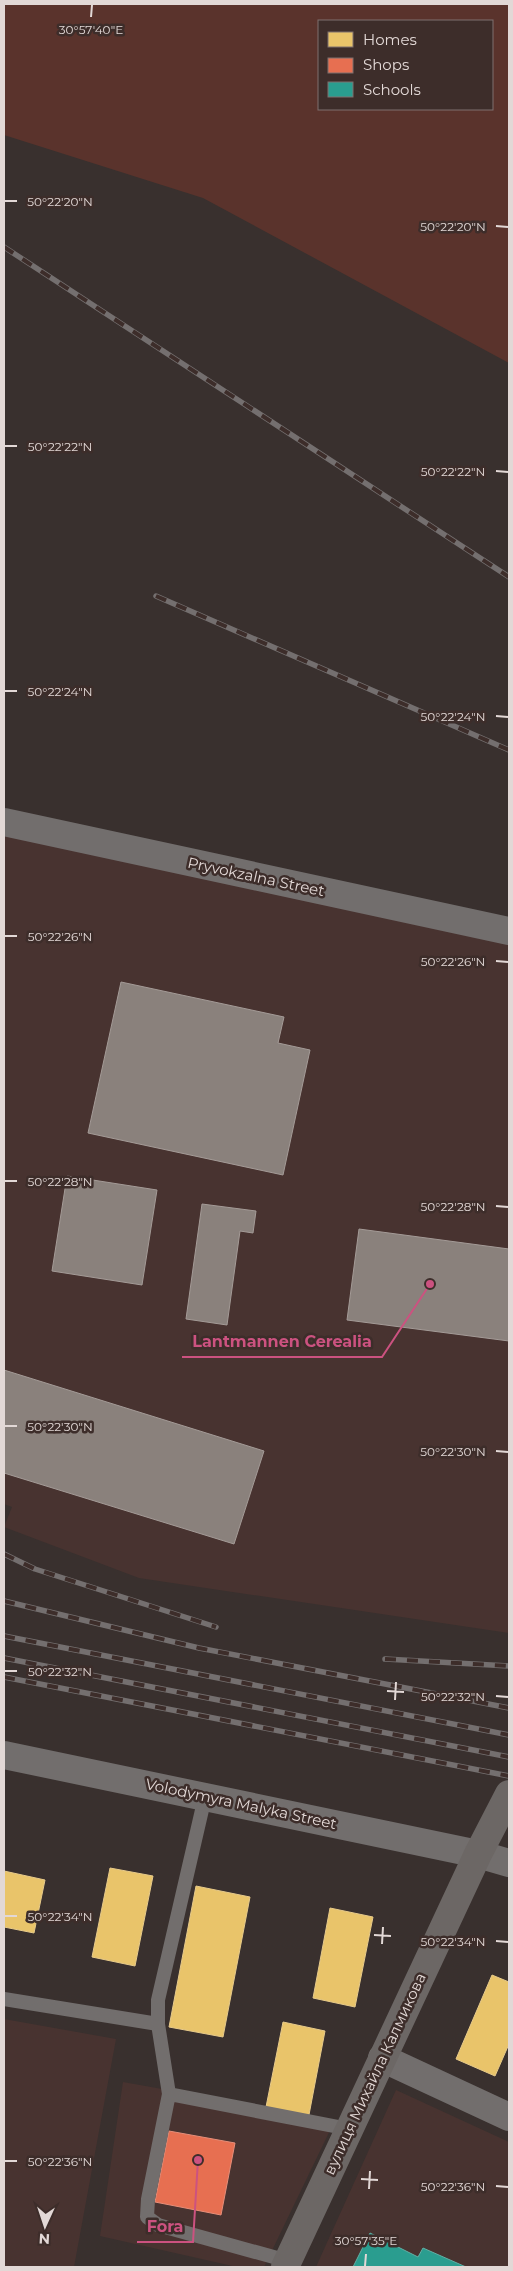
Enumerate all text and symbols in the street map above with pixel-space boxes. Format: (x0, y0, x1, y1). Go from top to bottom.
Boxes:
legend (318, 20, 493, 110)
text: 30°57'40"E (59, 22, 123, 37)
text: Homes (363, 30, 417, 49)
text: Shops (363, 55, 409, 74)
text: Schools (363, 80, 421, 99)
text: 50°22'20"N (27, 194, 93, 209)
text: 50°22'20"N (420, 219, 486, 234)
text: 50°22'22"N (28, 439, 92, 454)
text: 50°22'22"N (421, 464, 485, 479)
text: 50°22'24"N (28, 684, 92, 699)
text: 50°22'24"N (421, 709, 485, 724)
street label: Pryvokzalna Street (186, 853, 326, 900)
text: 50°22'26"N (28, 929, 92, 944)
text: 50°22'26"N (421, 954, 485, 969)
text: 50°22'28"N (27, 1174, 93, 1189)
text: 50°22'28"N (420, 1199, 486, 1214)
callout: Lantmannen Cerealia (182, 1326, 382, 1357)
text: Lantmannen Cerealia (192, 1332, 372, 1351)
text: 50°22'30"N (27, 1419, 93, 1434)
text: 50°22'30"N (420, 1444, 486, 1459)
text: 50°22'32"N (28, 1664, 92, 1679)
text: 50°22'32"N (421, 1689, 485, 1704)
street label: Volodymyra Malyka Street (144, 1774, 338, 1833)
text: 50°22'34"N (28, 1909, 93, 1924)
text: 50°22'34"N (421, 1934, 486, 1949)
street label: вулиця Михайла Калмикова (319, 1970, 430, 2178)
text: 50°22'36"N (28, 2154, 92, 2169)
text: 50°22'36"N (421, 2179, 485, 2194)
north arrow (20, 2201, 70, 2251)
callout: Fora (137, 2211, 193, 2242)
text: Fora (147, 2217, 183, 2236)
text: N (38, 2230, 50, 2248)
text: 30°57'35"E (335, 2233, 397, 2248)

